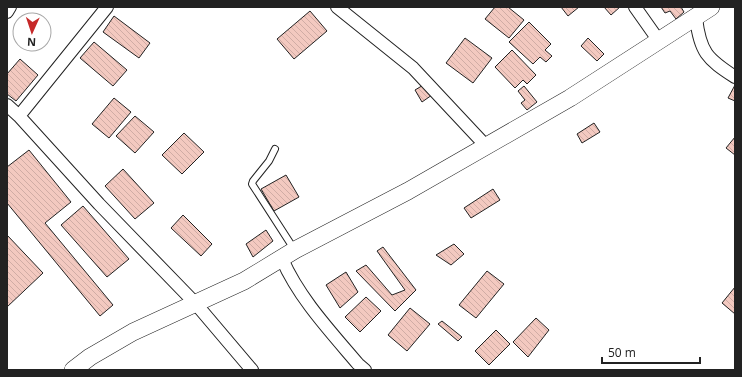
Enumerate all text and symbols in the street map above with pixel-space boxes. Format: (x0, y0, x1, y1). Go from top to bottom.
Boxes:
north arrow (12, 12, 52, 52)
text: N (27, 35, 36, 50)
scale bar (602, 339, 700, 365)
text: 50 m (608, 344, 636, 361)

